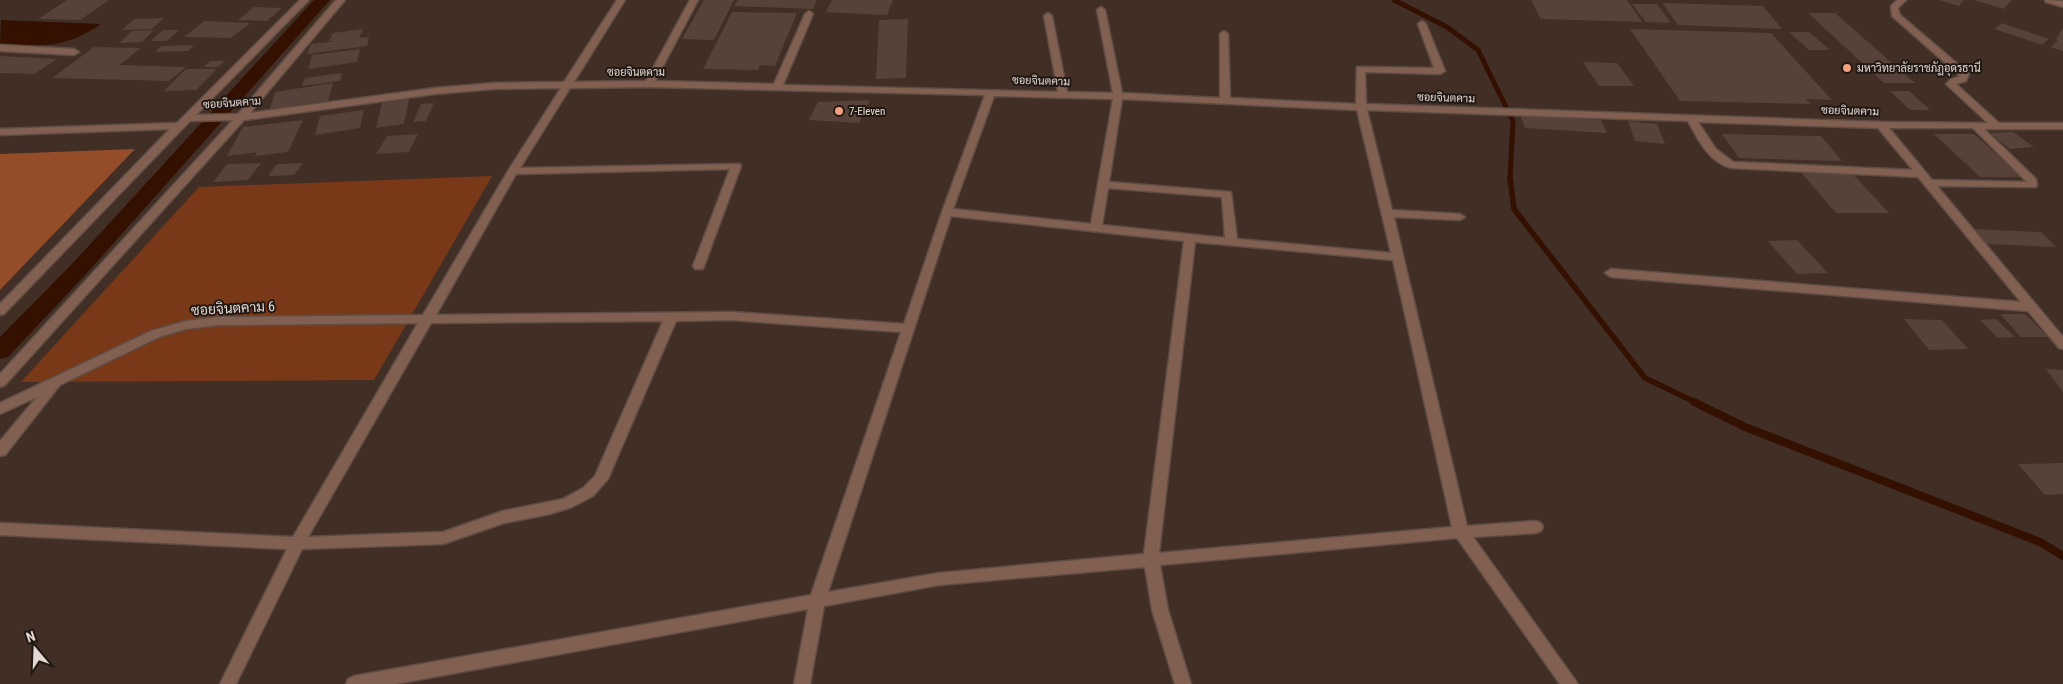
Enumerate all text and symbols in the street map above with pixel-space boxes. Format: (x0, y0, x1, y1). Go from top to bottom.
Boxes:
place label: มหาวิทยาลัยราชภัฏอุดรธานี (1857, 60, 1981, 77)
marker: มหาวิทยาลัยราชภัฏอุดรธานี (1841, 62, 1853, 74)
street label: ซอยจินตคาม (607, 66, 665, 79)
street label: ซอยจินตคาม (1012, 73, 1070, 89)
street label: ซอยจินตคาม (1417, 90, 1475, 106)
street label: ซอยจินตคาม (203, 94, 261, 112)
street label: ซอยจินตคาม (1821, 103, 1879, 119)
marker: 7-Eleven (833, 105, 845, 117)
place label: 7-Eleven (849, 105, 885, 118)
street label: ซอยจินตคาม 6 (191, 298, 275, 318)
north arrow (10, 624, 60, 674)
text: N (24, 628, 37, 646)

